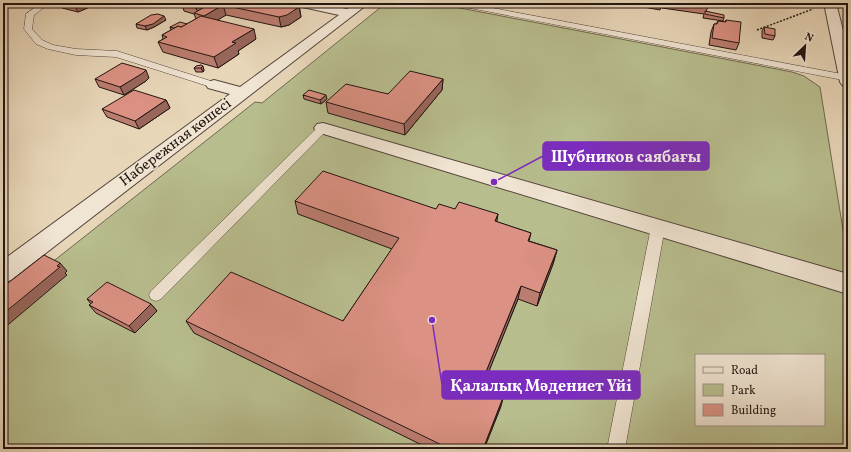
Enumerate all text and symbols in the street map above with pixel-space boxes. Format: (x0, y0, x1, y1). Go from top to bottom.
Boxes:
north arrow (785, 26, 825, 66)
text: N (802, 30, 815, 47)
street label: Набережная көшесі (116, 94, 236, 192)
callout: Шубников саябағы (543, 142, 709, 170)
text: Шубников саябағы (551, 147, 701, 169)
legend (695, 354, 825, 426)
text: Road (731, 363, 758, 379)
callout: Қалалық Мәдениет Үйі (442, 371, 640, 399)
text: Қалалық Мәдениет Үйі (450, 376, 632, 398)
text: Park (731, 383, 756, 399)
text: Building (731, 403, 776, 419)

